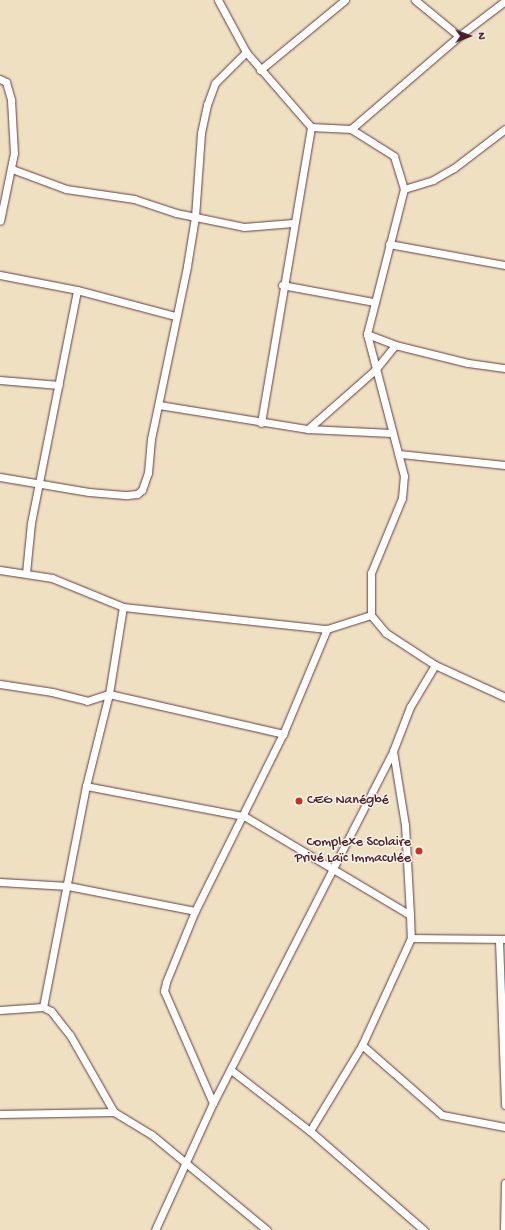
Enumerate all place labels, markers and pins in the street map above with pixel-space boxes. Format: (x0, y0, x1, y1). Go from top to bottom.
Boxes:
place label: CEG Nanégbé (307, 793, 389, 809)
marker: CEG Nanégbé (294, 796, 304, 806)
place label: Complexe Scolaire Privé Laïc Immaculée (295, 835, 411, 868)
marker: Complexe Scolaire Privé Laïc Immaculée (414, 846, 424, 856)

